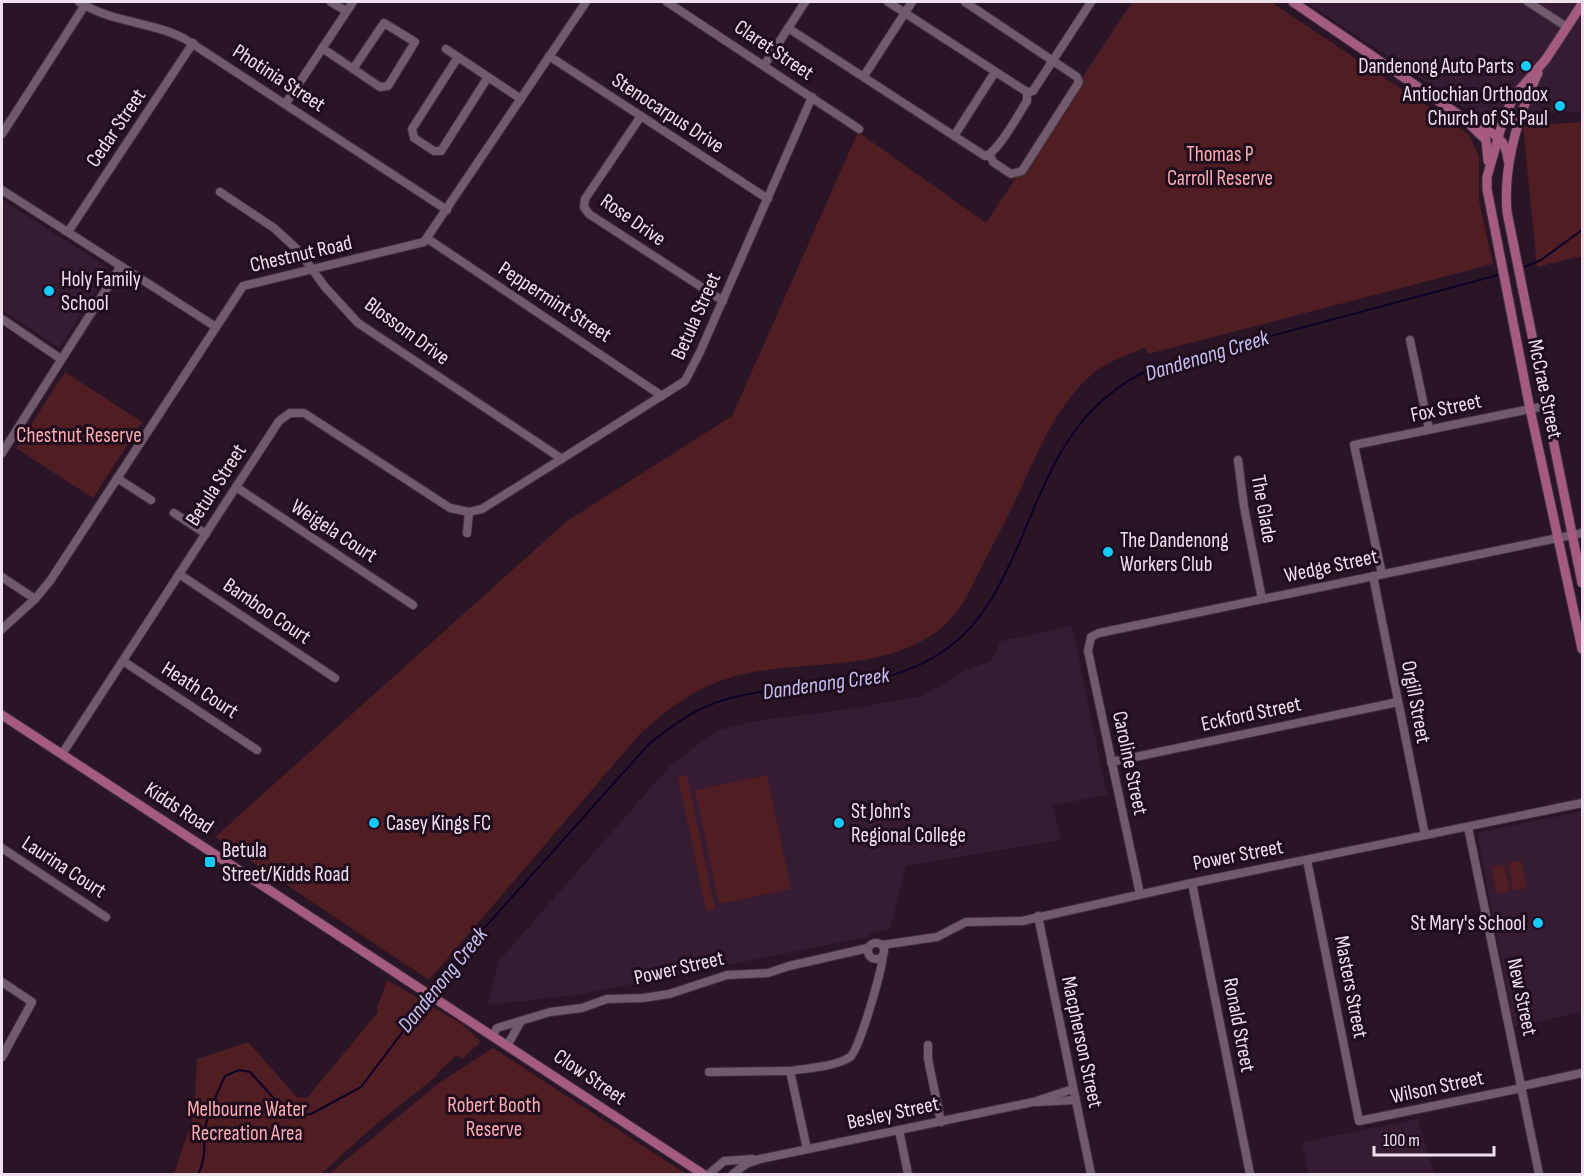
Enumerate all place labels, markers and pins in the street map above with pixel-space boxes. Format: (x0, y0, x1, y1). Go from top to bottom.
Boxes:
place label: Dandenong Auto Parts (1358, 54, 1514, 79)
marker: Dandenong Auto Parts (1519, 59, 1533, 73)
place label: Antiochian Orthodox Church of St Paul (1402, 82, 1548, 131)
marker: Antiochian Orthodox Church of St Paul (1553, 99, 1567, 113)
place label: Holy Family School (61, 267, 141, 316)
marker: Holy Family School (42, 284, 56, 298)
place label: The Dandenong Workers Club (1120, 528, 1229, 577)
marker: The Dandenong Workers Club (1101, 545, 1115, 559)
place label: St John's Regional College (851, 799, 966, 848)
place label: Casey Kings FC (386, 811, 491, 836)
marker: Casey Kings FC (367, 816, 381, 830)
marker: St John's Regional College (832, 816, 846, 830)
place label: Betula Street/Kidds Road (222, 838, 349, 887)
marker: Betula Street/Kidds Road (203, 855, 217, 869)
place label: St Mary's School (1411, 911, 1526, 936)
marker: St Mary's School (1531, 916, 1545, 930)

